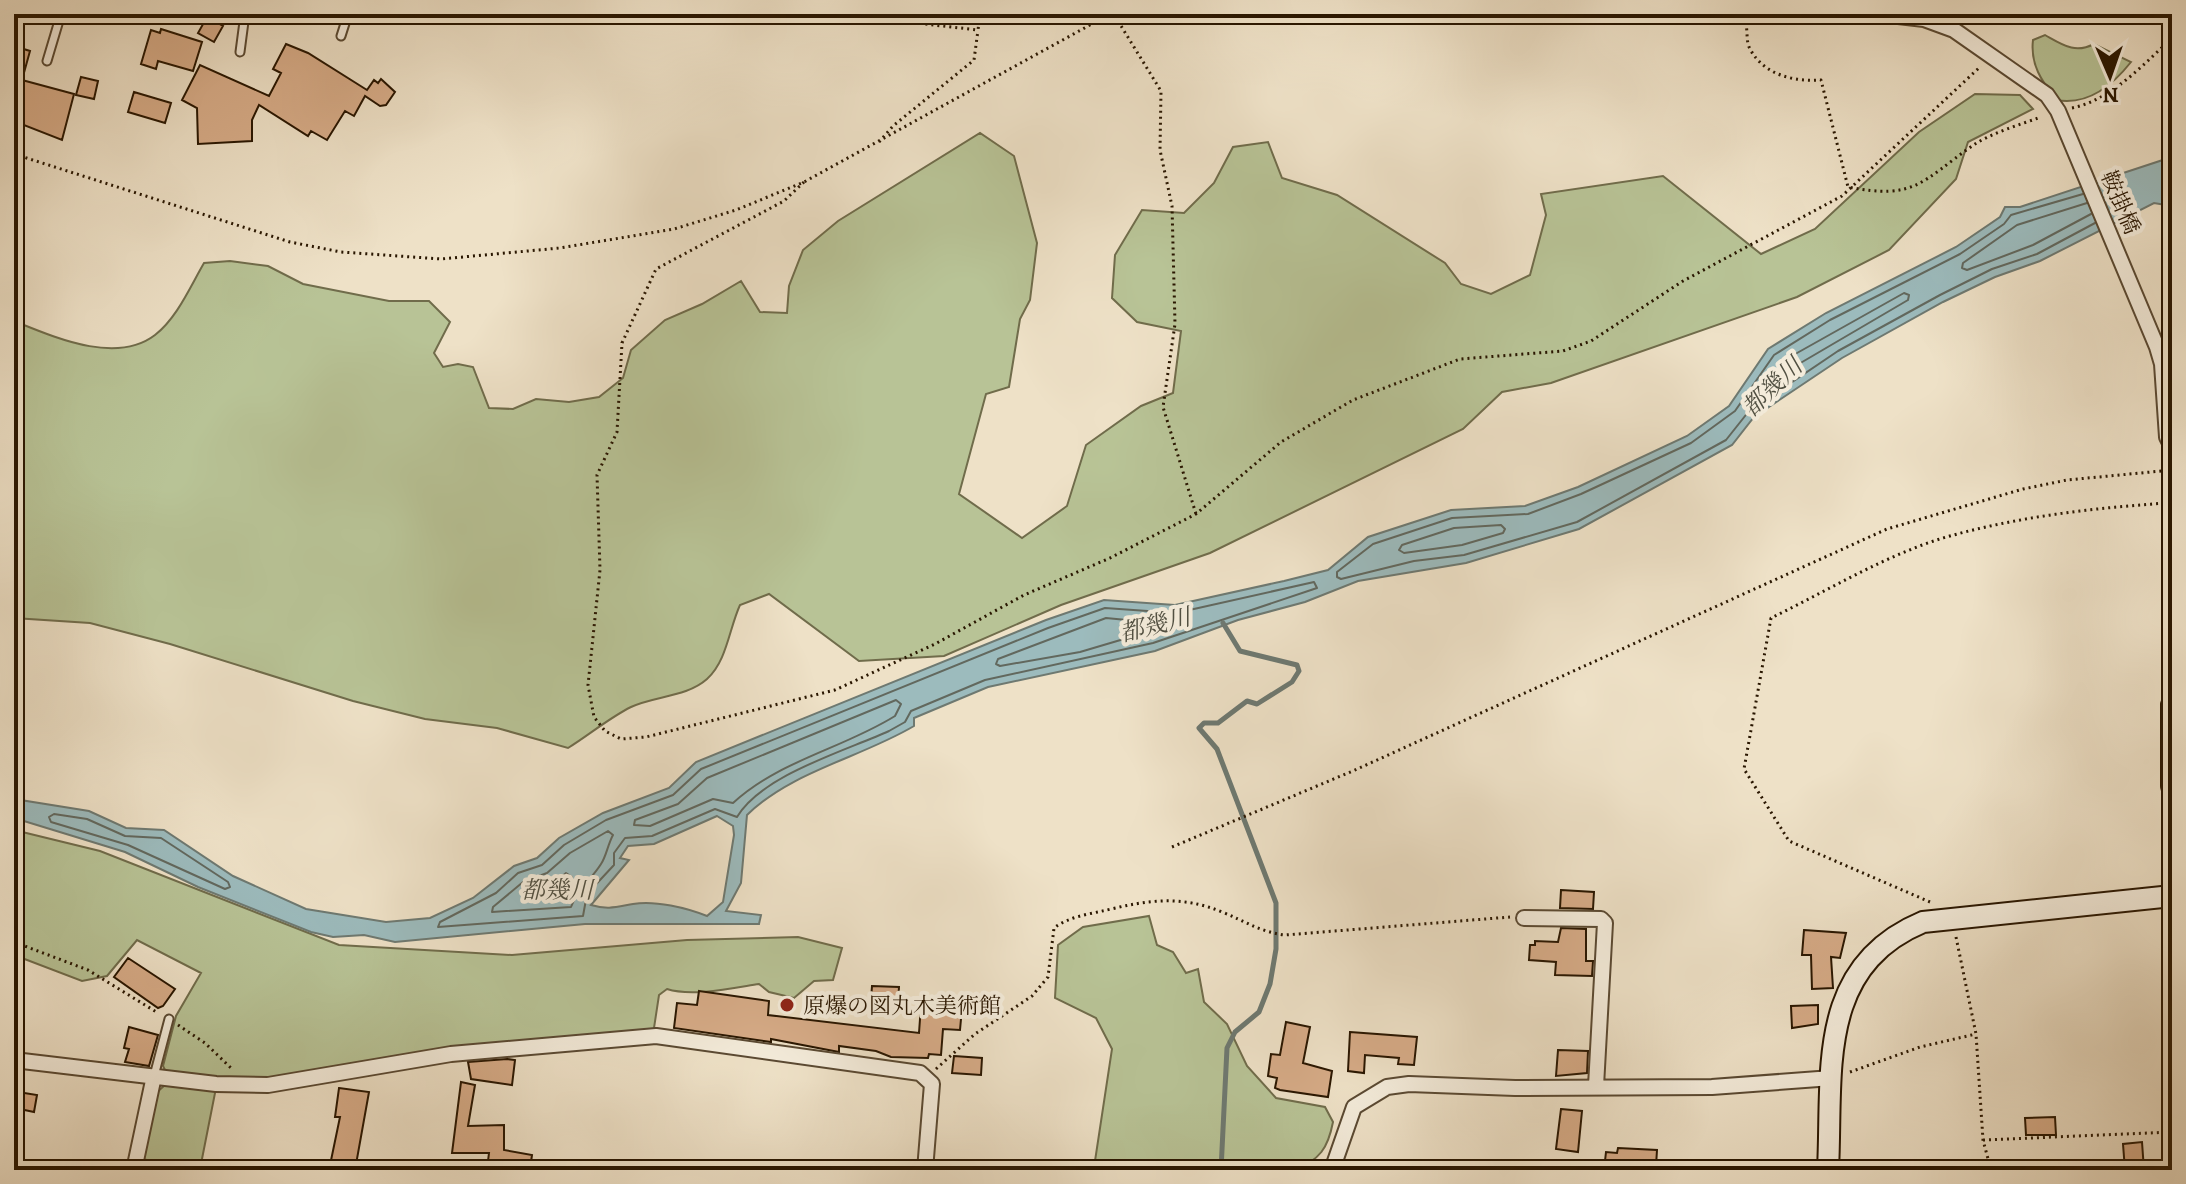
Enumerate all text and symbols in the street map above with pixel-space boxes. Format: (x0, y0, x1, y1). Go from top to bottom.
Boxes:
north arrow (2070, 36, 2150, 116)
text: N (2102, 80, 2119, 110)
street label: 鞍掛橋 (2093, 166, 2147, 239)
water label: 都幾川 (1735, 348, 1811, 424)
water label: 都幾川 (1116, 600, 1197, 649)
water label: 都幾川 (521, 874, 596, 906)
place label: 原爆の図丸木美術館 (803, 991, 1001, 1021)
marker: 原爆の図丸木美術館 (778, 996, 796, 1014)

